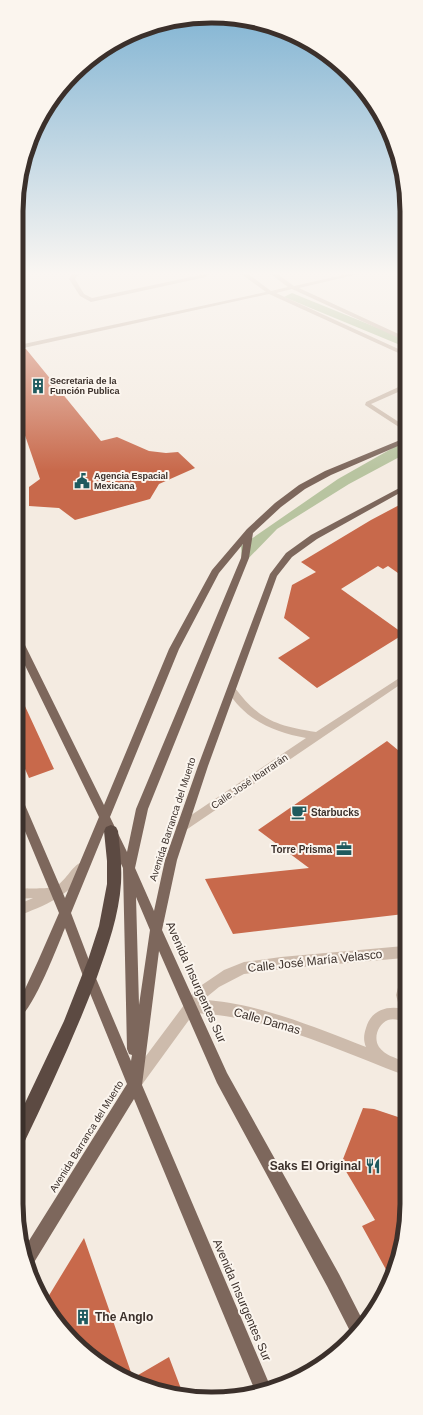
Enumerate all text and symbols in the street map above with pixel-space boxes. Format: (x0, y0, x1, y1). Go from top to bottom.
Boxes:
place label: Secretaria de la Función Publica (50, 376, 120, 396)
building icon: Secretaria de la Función Publica (29, 377, 47, 395)
place label: Agencia Espacial Mexicana (94, 471, 168, 491)
public building icon: Agencia Espacial Mexicana (73, 472, 91, 490)
street label: Calle José Ibarrarán (209, 752, 290, 811)
street label: Avenida Barranca del Muerto (147, 756, 198, 882)
cafe icon: Starbucks (290, 803, 308, 821)
place label: Starbucks (311, 807, 360, 818)
office icon: Torre Prisma (335, 840, 353, 858)
place label: Torre Prisma (271, 844, 332, 855)
street label: Avenida Insurgentes Sur (163, 919, 229, 1045)
street label: Calle José María Velasco (247, 947, 383, 975)
street label: Calle Damas (232, 1005, 302, 1037)
street label: Avenida Barranca del Muerto (47, 1078, 126, 1194)
restaurant icon: Saks El Original (364, 1157, 382, 1175)
place label: Saks El Original (270, 1159, 361, 1173)
street label: Avenida Insurgentes Sur (210, 1237, 274, 1363)
building icon: The Anglo (74, 1308, 92, 1326)
place label: The Anglo (95, 1310, 153, 1324)

